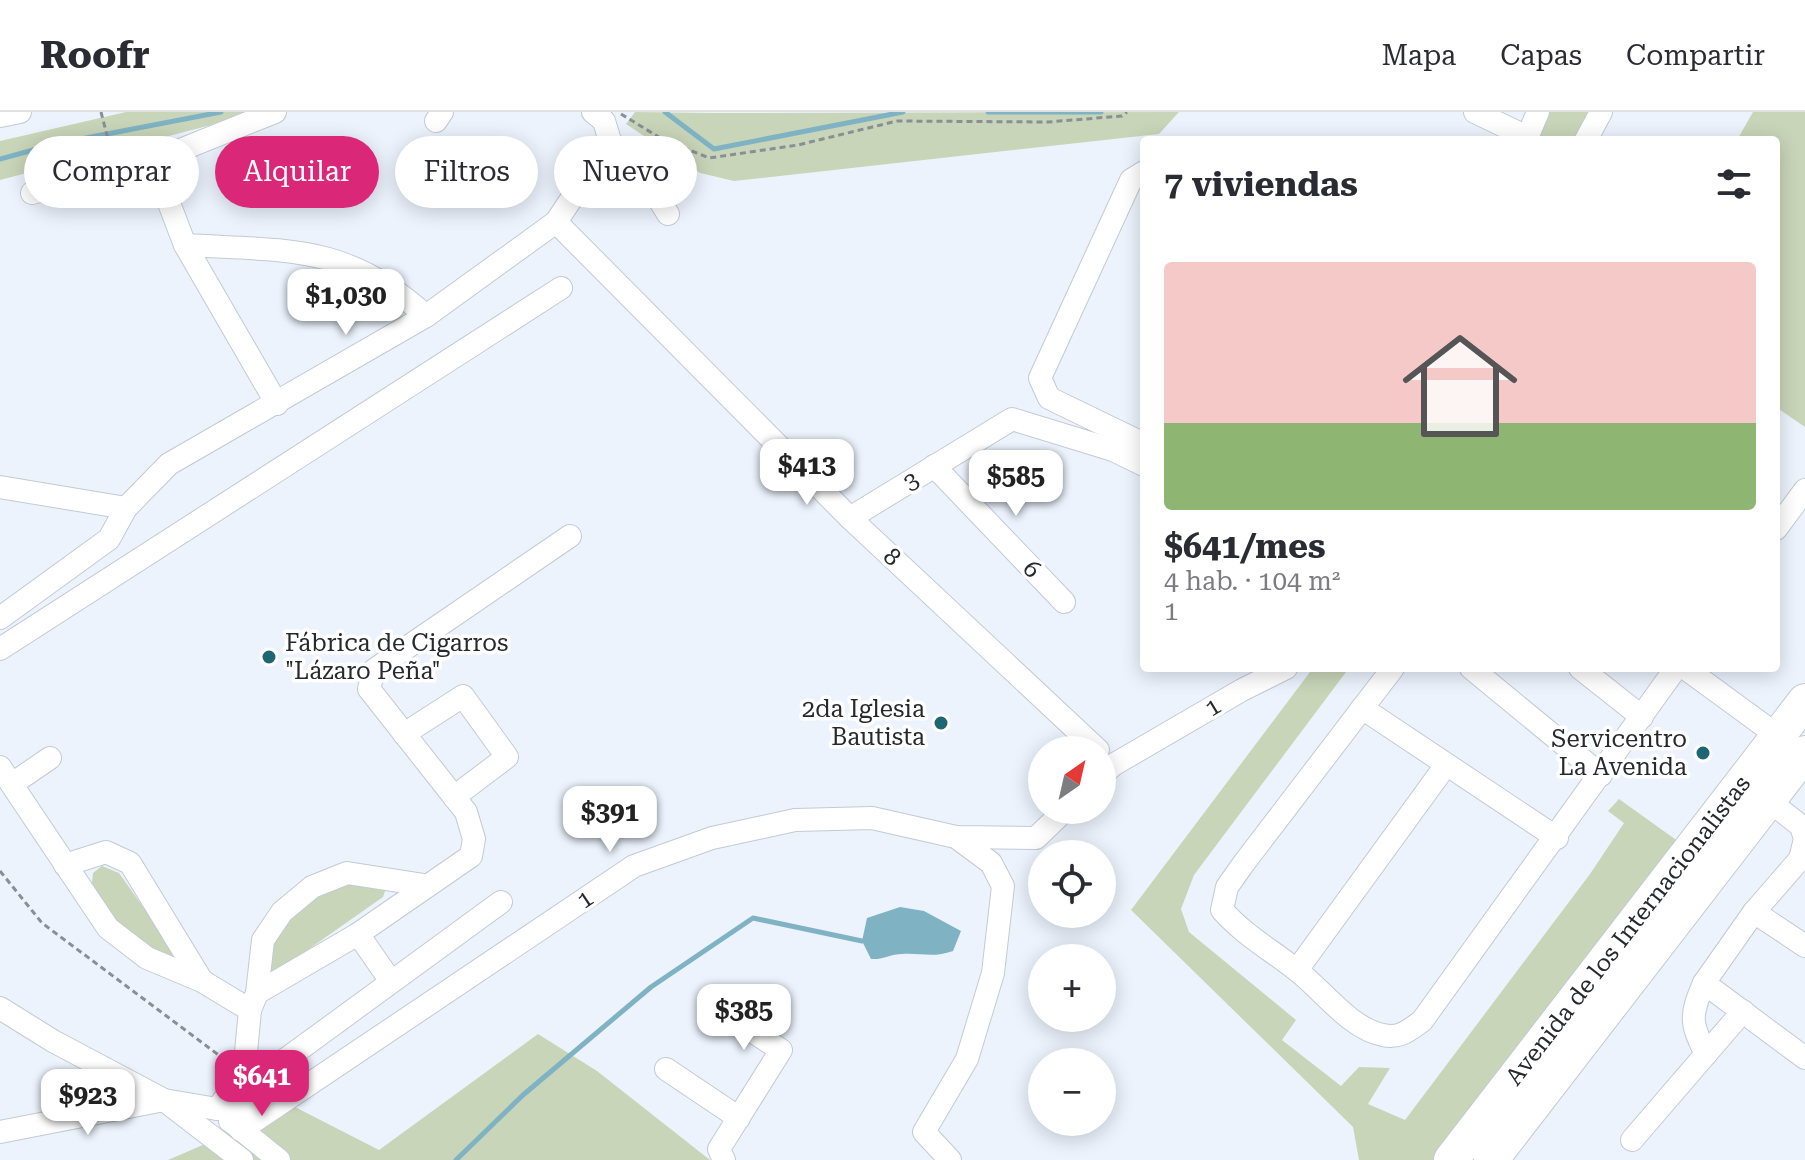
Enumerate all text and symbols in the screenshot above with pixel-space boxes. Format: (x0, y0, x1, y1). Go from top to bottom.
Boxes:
text: Roofr (40, 33, 150, 77)
text: Mapa (1381, 39, 1456, 72)
text: Capas (1500, 39, 1582, 72)
text: Compartir (1626, 39, 1765, 72)
chip: Comprar (24, 136, 199, 208)
chip: Alquilar (215, 136, 379, 208)
chip: Filtros (395, 136, 538, 208)
chip: Nuevo (554, 136, 697, 208)
icon: filters (1712, 162, 1756, 206)
text: 7 viviendas (1164, 164, 1358, 204)
pin: $1,030 (281, 269, 411, 337)
text: $1,030 (305, 280, 387, 310)
icon: home (1388, 314, 1532, 458)
pin: $413 (760, 439, 854, 507)
text: $413 (778, 450, 836, 480)
pin: $585 (969, 450, 1063, 518)
text: $585 (987, 461, 1045, 491)
street label: 3 (898, 466, 924, 496)
text: $641/mes (1164, 526, 1325, 566)
street label: 8 (878, 542, 906, 572)
street label: 6 (1017, 554, 1047, 584)
text: 4 hab. · 104 m² (1164, 566, 1340, 596)
text: 1 (1164, 596, 1179, 626)
place label: Fábrica de Cigarros "Lázaro Peña" (285, 629, 508, 685)
marker: Fábrica de Cigarros "Lázaro Peña" (260, 648, 278, 666)
street label: 1 (1200, 692, 1226, 722)
place label: 2da Iglesia Bautista (802, 695, 925, 751)
marker: 2da Iglesia Bautista (932, 714, 950, 732)
place label: Servicentro La Avenida (1551, 725, 1687, 781)
north arrow (1028, 736, 1116, 824)
map controls (1028, 736, 1116, 1136)
marker: Servicentro La Avenida (1694, 744, 1712, 762)
street label: Avenida de los Internacionalistas (1500, 770, 1756, 1091)
pin: $391 (563, 786, 657, 854)
text: $391 (581, 797, 639, 827)
button: locate (1028, 840, 1116, 928)
street label: 1 (572, 884, 598, 914)
button: + (1028, 944, 1116, 1032)
pin: $385 (697, 984, 791, 1052)
text: $385 (715, 995, 773, 1025)
button: − (1028, 1048, 1116, 1136)
pin: $641 (215, 1050, 309, 1118)
text: $641 (233, 1061, 291, 1091)
pin: $923 (41, 1069, 135, 1137)
text: $923 (59, 1080, 117, 1110)

